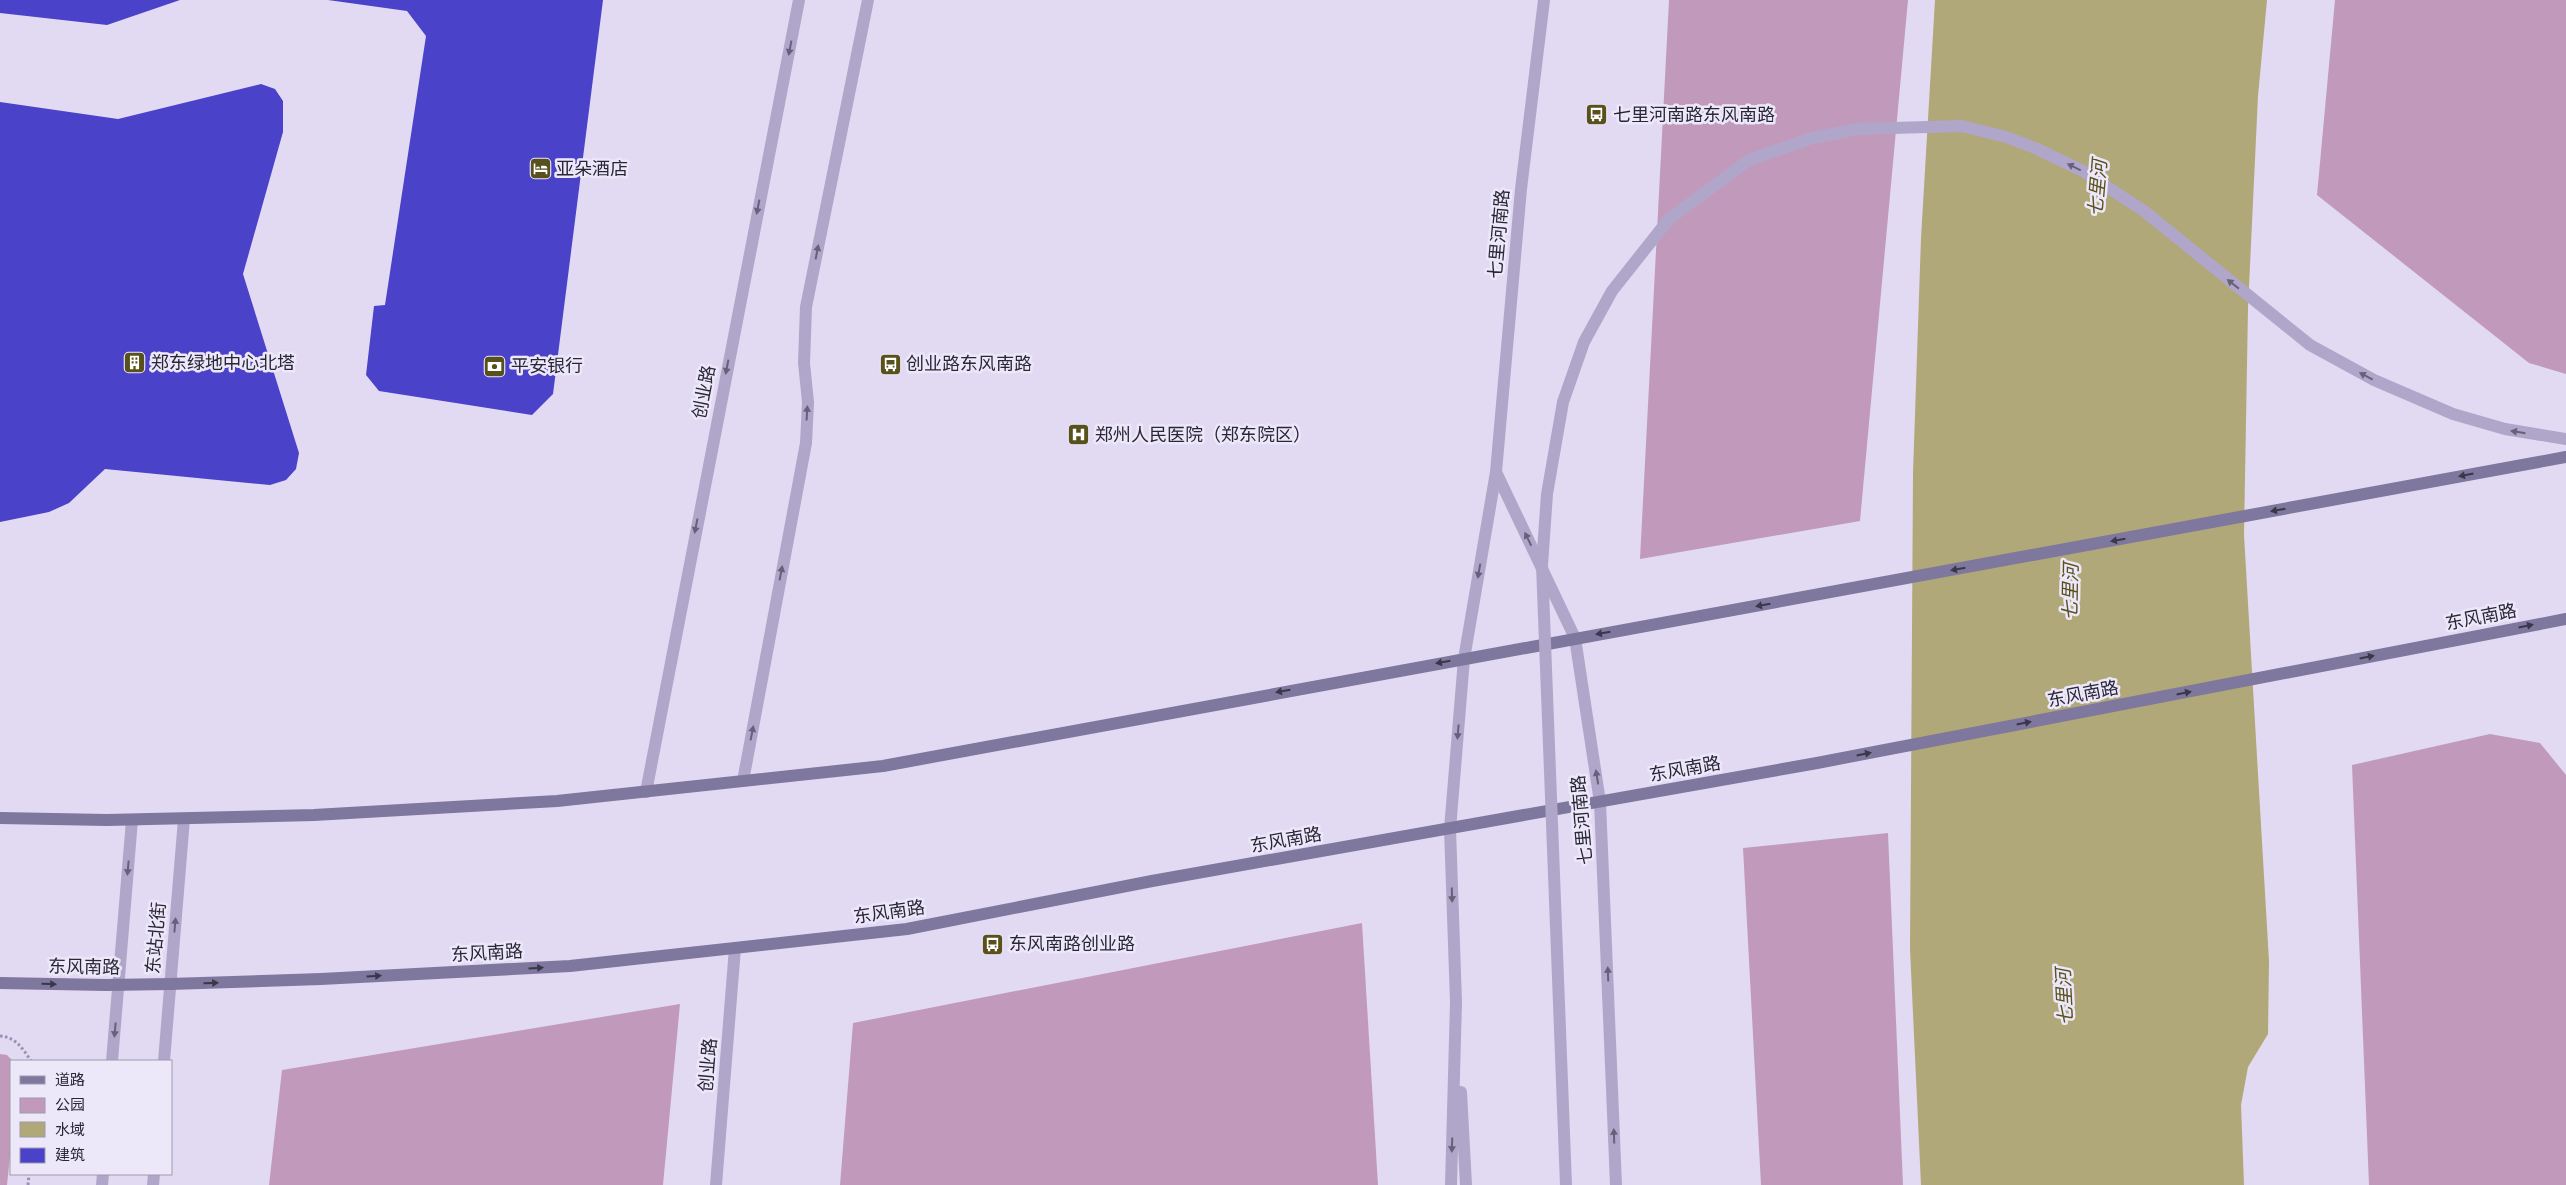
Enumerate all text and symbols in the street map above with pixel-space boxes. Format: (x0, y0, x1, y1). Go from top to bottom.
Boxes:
one-way arrow (786, 40, 794, 55)
bus stop icon: 七里河南路东风南路 (1585, 103, 1609, 127)
place label: 七里河南路东风南路 (1613, 103, 1775, 125)
water label: 七里河 (2083, 155, 2111, 217)
hotel icon: 亚朵酒店 (528, 157, 552, 181)
place label: 亚朵酒店 (556, 157, 628, 179)
one-way arrow (2067, 163, 2081, 171)
street label: 七里河南路 (1483, 188, 1513, 280)
one-way arrow (754, 200, 762, 216)
one-way arrow (813, 244, 821, 259)
one-way arrow (2226, 278, 2239, 289)
building icon: 郑东绿地中心北塔 (123, 351, 147, 375)
place label: 郑东绿地中心北塔 (151, 351, 295, 373)
bus stop icon: 创业路东风南路 (878, 352, 902, 376)
place label: 创业路东风南路 (906, 352, 1032, 374)
bank icon: 平安银行 (483, 354, 507, 378)
place label: 平安银行 (511, 354, 583, 376)
one-way arrow (723, 359, 731, 374)
street label: 创业路 (687, 363, 719, 420)
one-way arrow (2359, 371, 2373, 380)
one-way arrow (804, 405, 812, 421)
hospital icon: 郑州人民医院（郑东院区） (1067, 423, 1091, 447)
place label: 郑州人民医院（郑东院区） (1095, 423, 1311, 445)
one-way arrow (2510, 427, 2526, 435)
one-way arrow (2459, 471, 2474, 479)
one-way arrow (2270, 506, 2285, 514)
one-way arrow (692, 519, 700, 535)
one-way arrow (1524, 532, 1532, 546)
one-way arrow (2110, 536, 2126, 544)
water label: 七里河 (2058, 559, 2082, 621)
one-way arrow (1474, 564, 1482, 580)
one-way arrow (778, 565, 786, 581)
one-way arrow (1950, 566, 1966, 574)
street label: 东风南路 (2443, 598, 2518, 634)
one-way arrow (1755, 601, 1771, 609)
one-way arrow (2519, 622, 2535, 630)
one-way arrow (1595, 630, 1611, 638)
one-way arrow (2359, 653, 2375, 661)
one-way arrow (1435, 659, 1451, 667)
street label: 东风南路 (2045, 675, 2120, 711)
one-way arrow (1276, 687, 1291, 695)
one-way arrow (2176, 688, 2192, 696)
one-way arrow (2016, 719, 2032, 727)
one-way arrow (748, 725, 756, 741)
one-way arrow (1454, 725, 1462, 741)
one-way arrow (1857, 750, 1872, 758)
street label: 东风南路 (1647, 751, 1722, 785)
one-way arrow (1592, 769, 1600, 785)
street label: 七里河南路 (1566, 774, 1596, 866)
street label: 东风南路 (1248, 822, 1323, 856)
one-way arrow (124, 861, 132, 877)
one-way arrow (1449, 887, 1457, 903)
street label: 东风南路 (852, 895, 926, 927)
street label: 东站北街 (141, 901, 169, 975)
one-way arrow (171, 917, 179, 933)
bus stop icon: 东风南路创业路 (981, 932, 1005, 956)
place label: 东风南路创业路 (1009, 932, 1135, 954)
street label: 东风南路 (450, 939, 523, 965)
street label: 东风南路 (48, 954, 120, 978)
one-way arrow (528, 963, 544, 971)
water label: 七里河 (2050, 964, 2076, 1026)
one-way arrow (1603, 966, 1611, 982)
one-way arrow (366, 972, 382, 980)
one-way arrow (203, 978, 219, 986)
one-way arrow (41, 980, 57, 988)
one-way arrow (110, 1023, 118, 1039)
street label: 创业路 (694, 1037, 720, 1093)
legend (10, 1060, 172, 1175)
text: 道路 (55, 1070, 85, 1088)
text: 公园 (55, 1095, 85, 1113)
text: 水域 (55, 1120, 85, 1138)
one-way arrow (1610, 1128, 1618, 1144)
one-way arrow (1448, 1137, 1456, 1153)
text: 建筑 (55, 1145, 85, 1163)

